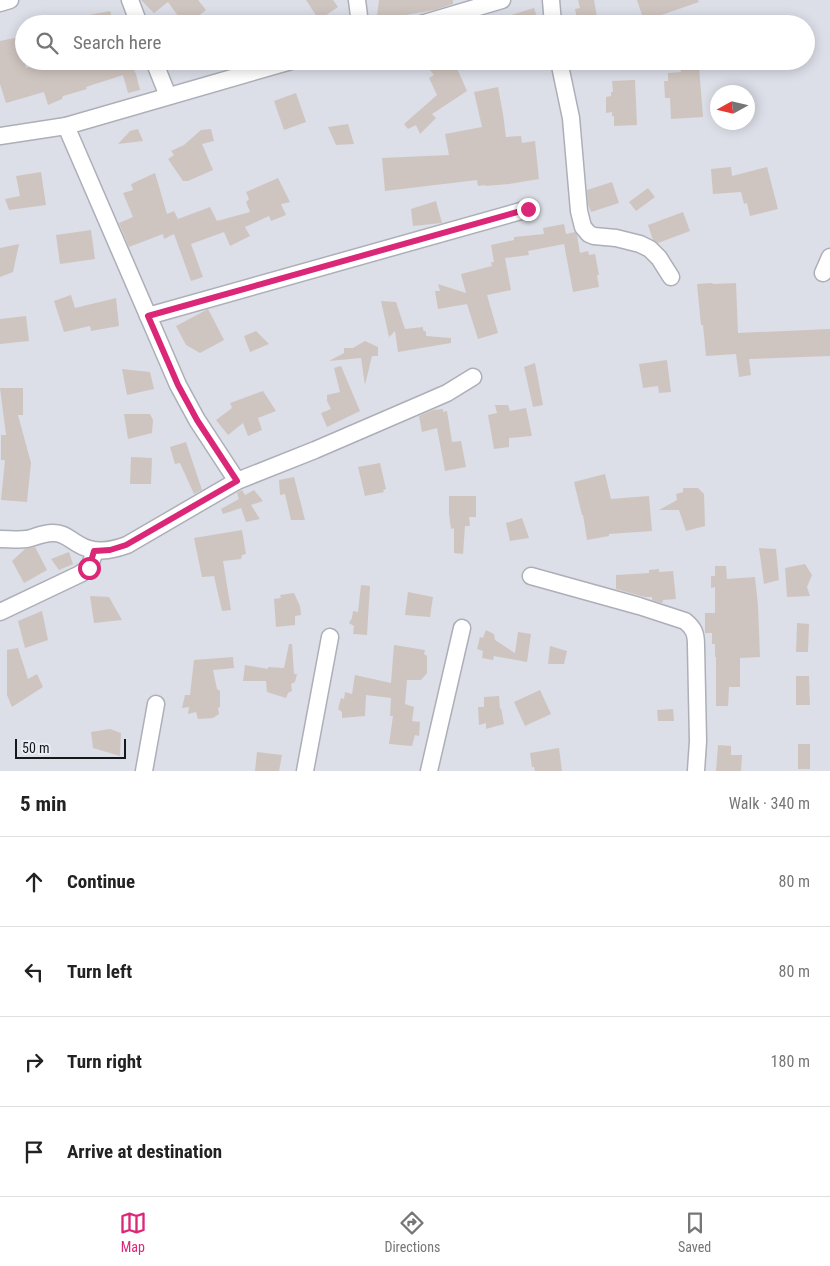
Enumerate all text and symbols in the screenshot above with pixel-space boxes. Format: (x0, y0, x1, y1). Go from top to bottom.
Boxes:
search box (15, 15, 815, 70)
icon: search (33, 29, 61, 57)
text: Search here (73, 31, 161, 54)
north arrow (710, 85, 755, 130)
route end (517, 198, 540, 221)
route start (78, 557, 101, 580)
scale bar (15, 736, 126, 759)
text: 50 m (22, 740, 50, 756)
text: 5 min (20, 792, 67, 816)
text: Walk · 340 m (729, 794, 810, 813)
icon: ahead (20, 868, 48, 896)
text: Continue (67, 870, 135, 893)
text: 80 m (778, 872, 810, 891)
icon: left (20, 958, 48, 986)
text: Turn left (67, 960, 132, 983)
text: 80 m (778, 962, 810, 981)
icon: right (20, 1048, 48, 1076)
text: Turn right (67, 1050, 142, 1073)
text: 180 m (771, 1052, 810, 1071)
icon: arrive (20, 1138, 48, 1166)
text: Arrive at destination (67, 1140, 222, 1163)
tab: Map (119, 1209, 147, 1255)
tab: Directions (384, 1209, 440, 1255)
tab: Saved (678, 1209, 711, 1255)

